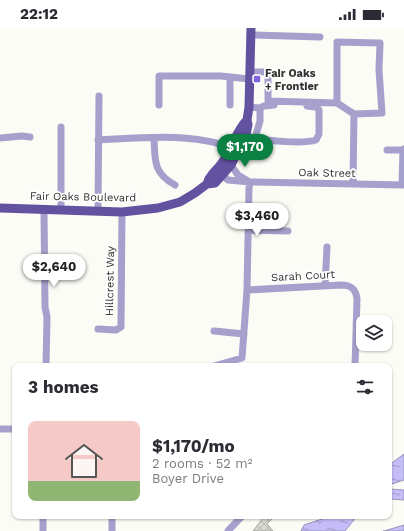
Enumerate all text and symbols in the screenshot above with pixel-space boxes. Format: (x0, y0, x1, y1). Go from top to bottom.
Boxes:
text: 22:12 (20, 5, 58, 23)
place label: Fair Oaks + Frontier (265, 67, 319, 93)
marker: Fair Oaks + Frontier (252, 74, 262, 84)
pin: $1,170 (212, 134, 278, 168)
text: $1,170 (226, 139, 264, 154)
street label: Oak Street (298, 166, 356, 180)
street label: Fair Oaks Boulevard (30, 190, 136, 204)
pin: $3,460 (224, 203, 290, 237)
text: $3,460 (235, 208, 279, 223)
street label: Hillcrest Way (103, 245, 117, 316)
pin: $2,640 (21, 254, 87, 288)
text: $2,640 (32, 259, 76, 274)
street label: Sarah Court (271, 268, 336, 284)
map controls (356, 315, 392, 351)
button: layers (356, 315, 392, 351)
icon: filters (354, 376, 376, 398)
text: 3 homes (28, 377, 99, 397)
text: $1,170/mo (152, 436, 235, 456)
icon: home (60, 437, 108, 485)
text: 2 rooms · 52 m² (152, 456, 252, 471)
text: Boyer Drive (152, 471, 224, 486)

